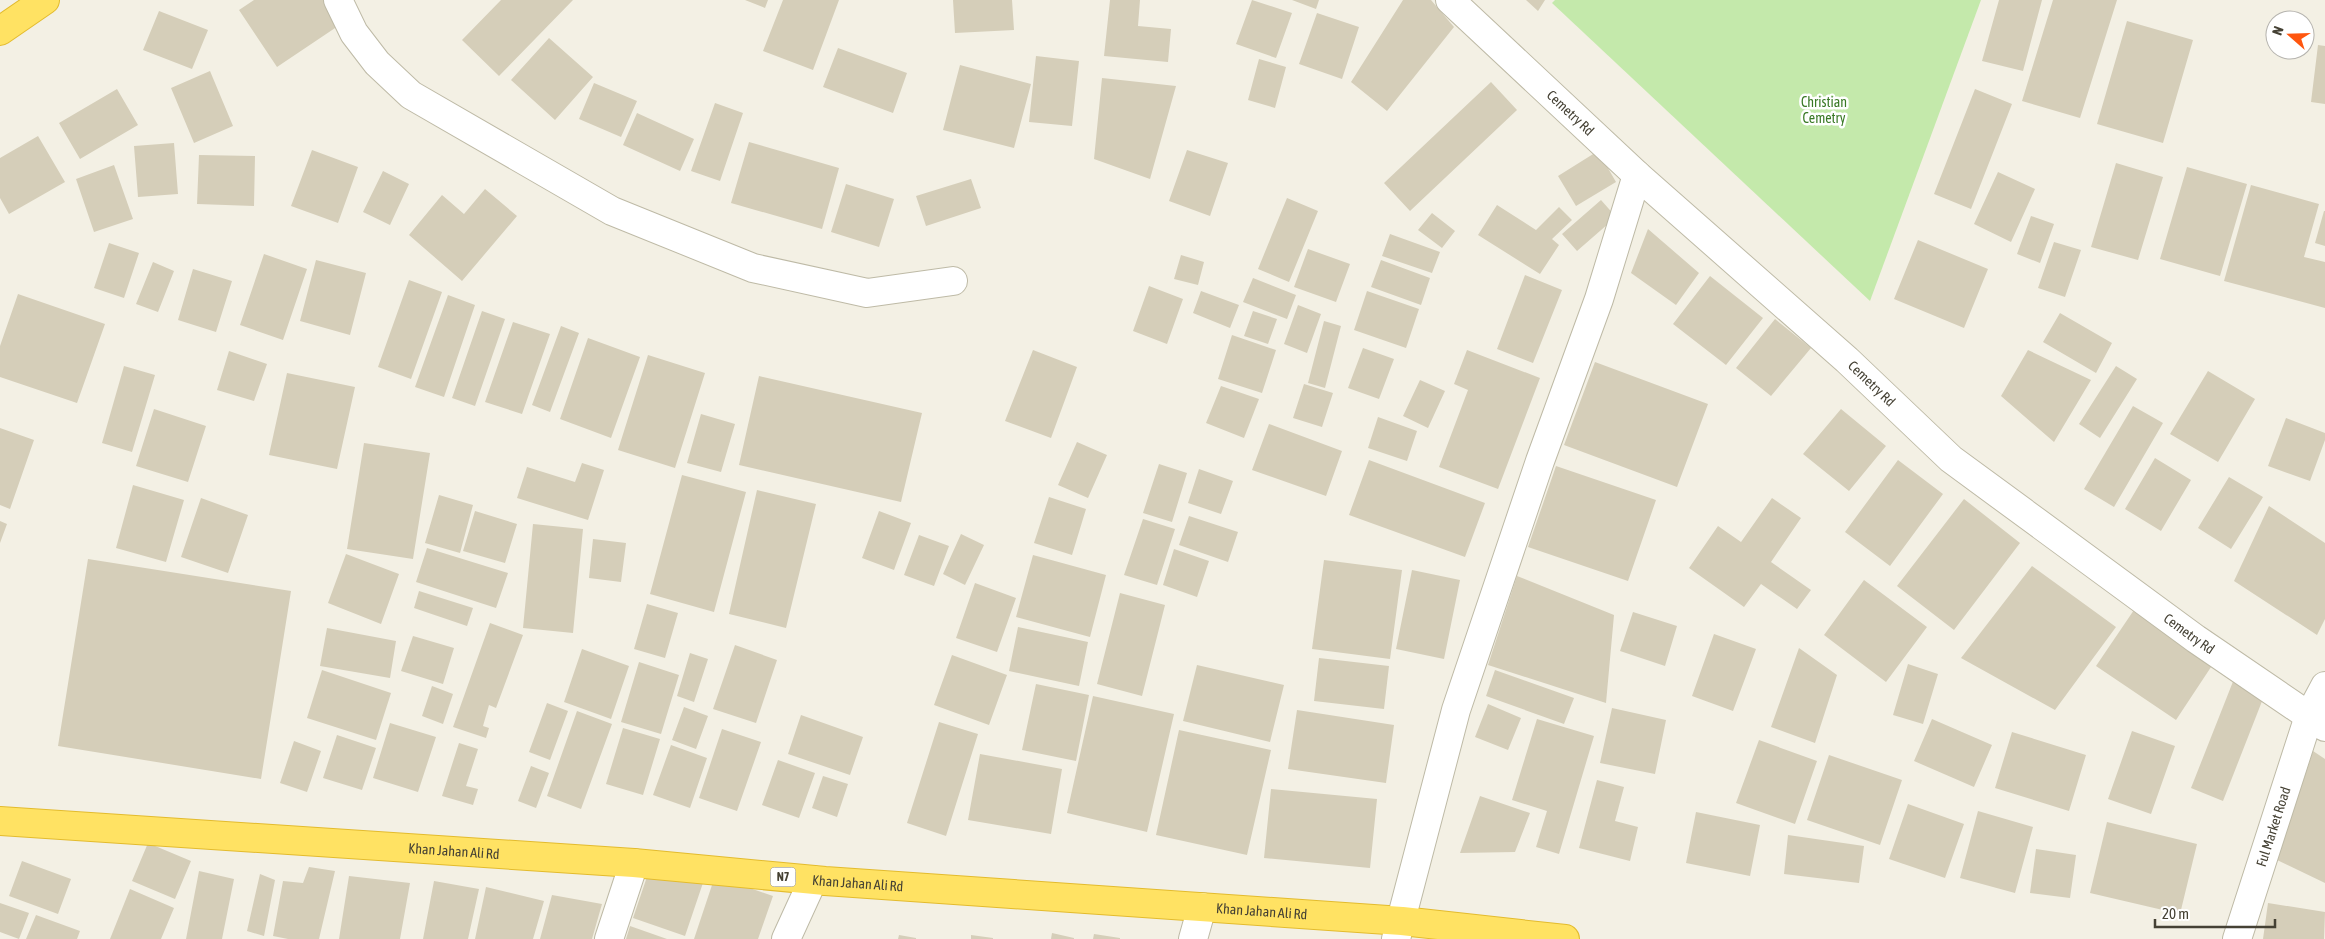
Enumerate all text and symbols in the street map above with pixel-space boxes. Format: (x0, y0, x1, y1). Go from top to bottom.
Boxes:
north arrow (2265, 10, 2315, 60)
text: N (2269, 24, 2287, 37)
street label: Cemetry Rd (1544, 87, 1597, 139)
park label: Christian Cemetry (1801, 94, 1847, 126)
street label: Cemetry Rd (1845, 357, 1898, 409)
street label: Cemetry Rd (2161, 610, 2218, 657)
street label: Ful Market Road (2253, 785, 2294, 869)
street label: Khan Jahan Ali Rd (408, 840, 500, 862)
road number: N7 (770, 868, 796, 886)
street label: Khan Jahan Ali Rd (811, 872, 904, 894)
scale bar (2155, 896, 2275, 928)
street label: Khan Jahan Ali Rd (1216, 900, 1308, 922)
text: 20 m (2162, 905, 2189, 922)

